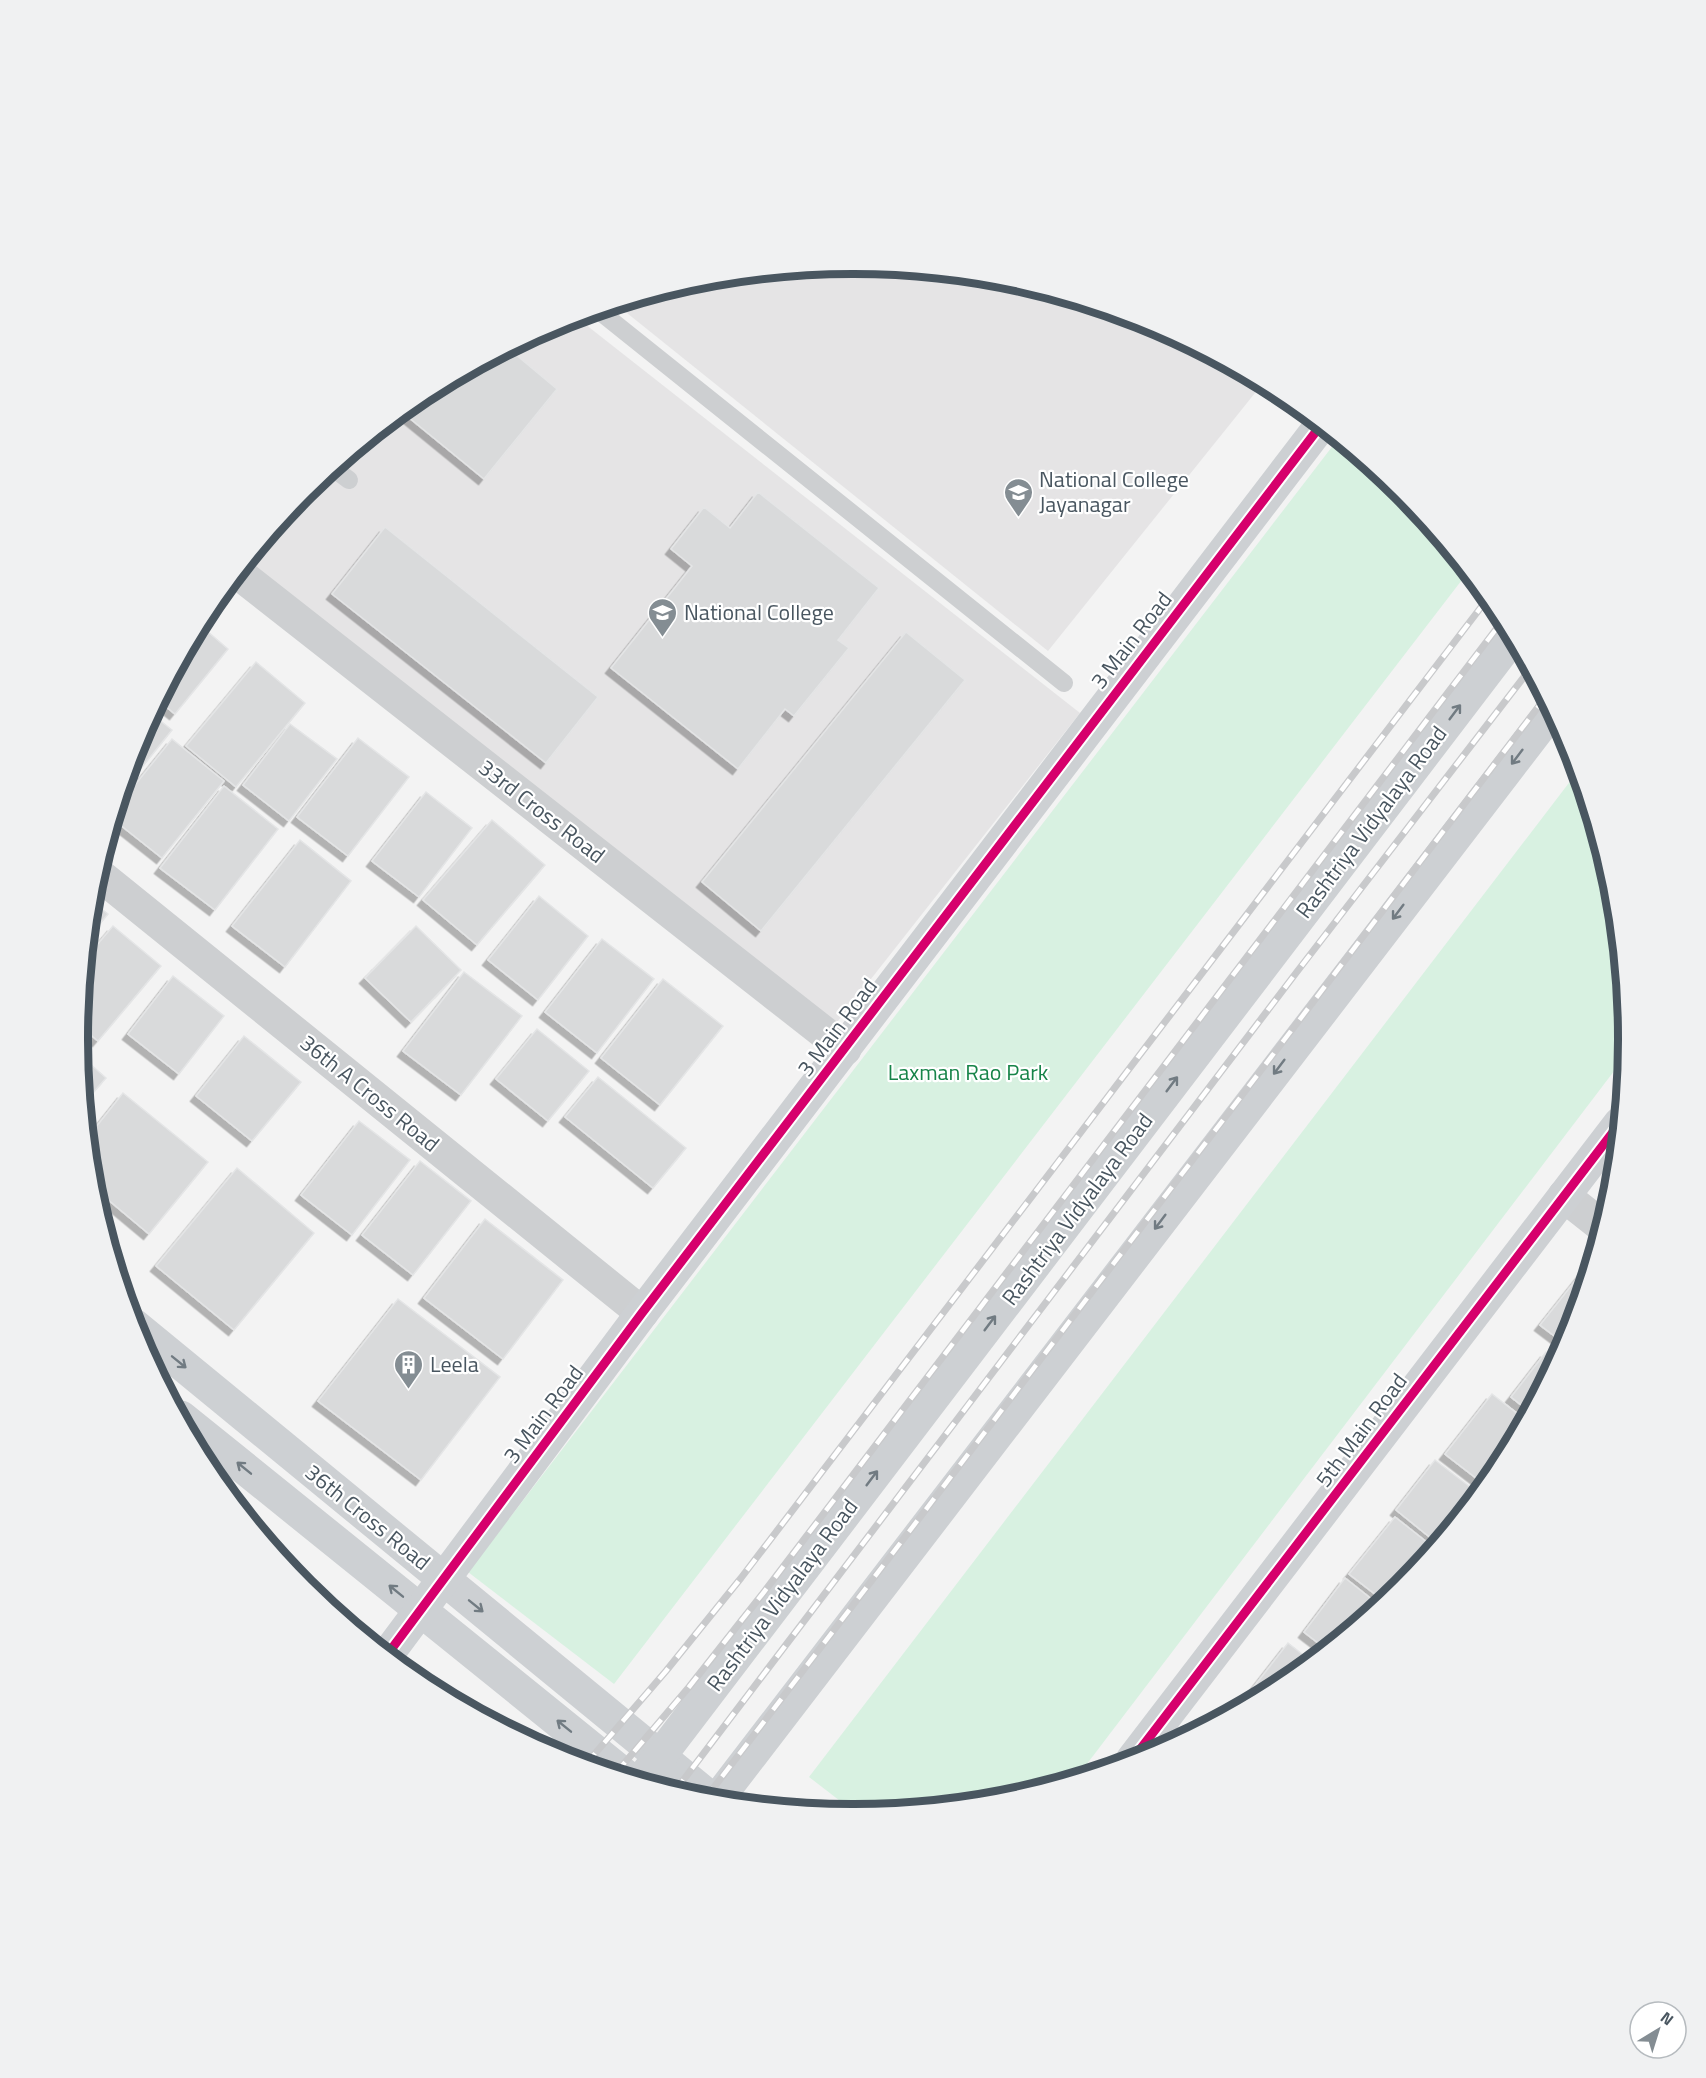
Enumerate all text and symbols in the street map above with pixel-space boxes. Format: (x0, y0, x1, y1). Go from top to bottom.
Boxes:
place label: National College Jayanagar (1039, 462, 1189, 521)
school or university icon: National College Jayanagar (1002, 476, 1034, 518)
street label: 3 Main Road (1082, 584, 1180, 696)
place label: National College (684, 595, 834, 629)
school or university icon: National College (647, 596, 679, 638)
one-way arrow (1449, 704, 1462, 720)
street label: Rashtriya Vidyalaya Road (1287, 718, 1455, 926)
one-way arrow (1510, 749, 1523, 765)
street label: 33rd Cross Road (472, 751, 612, 871)
one-way arrow (1392, 904, 1405, 920)
street label: 3 Main Road (789, 971, 885, 1083)
street label: 36th A Cross Road (293, 1026, 447, 1160)
park label: Laxman Rao Park (888, 1055, 1049, 1089)
one-way arrow (1273, 1059, 1286, 1075)
one-way arrow (1165, 1076, 1178, 1092)
street label: Rashtriya Vidyalaya Road (993, 1105, 1161, 1313)
one-way arrow (1154, 1213, 1167, 1229)
one-way arrow (983, 1315, 996, 1331)
place label: Leela (430, 1347, 479, 1381)
building icon: Leela (393, 1348, 425, 1390)
one-way arrow (171, 1355, 186, 1369)
street label: 3 Main Road (495, 1358, 591, 1470)
street label: 5th Main Road (1307, 1366, 1415, 1494)
street label: 36th Cross Road (298, 1456, 438, 1578)
one-way arrow (236, 1462, 252, 1475)
one-way arrow (865, 1470, 878, 1486)
street label: Rashtriya Vidyalaya Road (698, 1491, 866, 1699)
one-way arrow (388, 1584, 404, 1597)
one-way arrow (468, 1599, 484, 1612)
one-way arrow (556, 1720, 572, 1733)
north arrow (1628, 2000, 1688, 2060)
text: N (1655, 2005, 1679, 2031)

